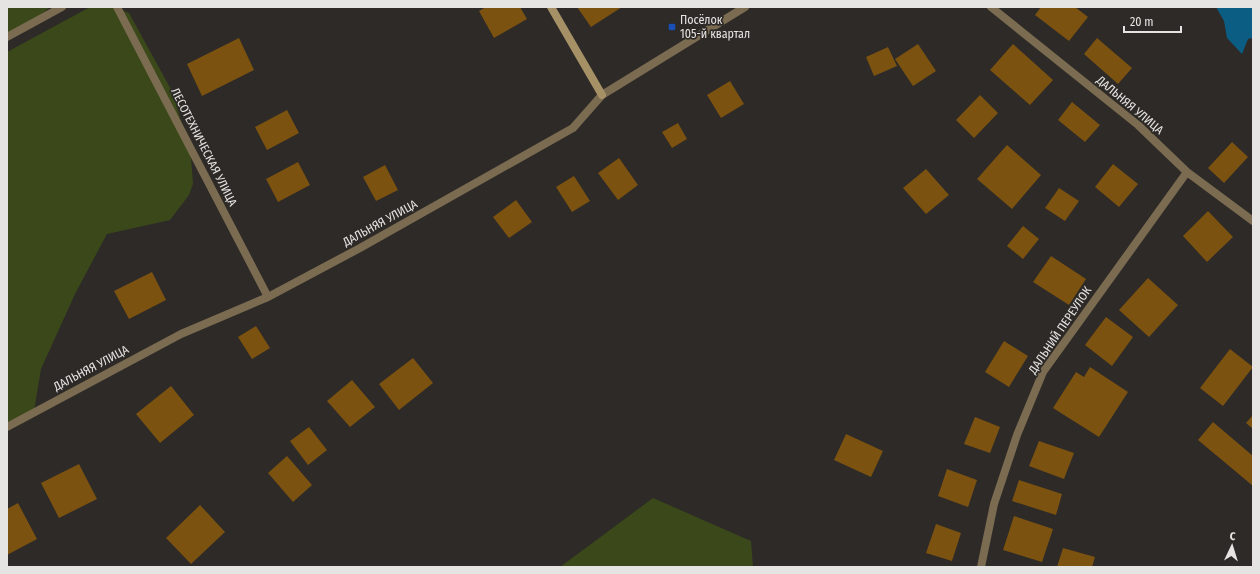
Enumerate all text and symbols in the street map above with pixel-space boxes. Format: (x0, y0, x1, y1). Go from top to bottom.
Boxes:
scale bar (1124, 8, 1181, 34)
place label: Посёлок 105-й квартал (680, 13, 750, 41)
text: 20 m (1130, 15, 1154, 29)
marker: Посёлок 105-й квартал (667, 22, 677, 32)
street label: ДАЛЬНЯЯ УЛИЦА (1093, 72, 1167, 137)
street label: ЛЕСОТЕХНИЧЕСКАЯ УЛИЦА (168, 86, 240, 209)
street label: ДАЛЬНЯЯ УЛИЦА (339, 196, 420, 250)
street label: ДАЛЬНИЙ ПЕРЕУЛОК (1024, 283, 1095, 377)
street label: ДАЛЬНЯЯ УЛИЦА (50, 342, 132, 394)
north arrow (1212, 526, 1252, 566)
text: С (1229, 530, 1236, 543)

